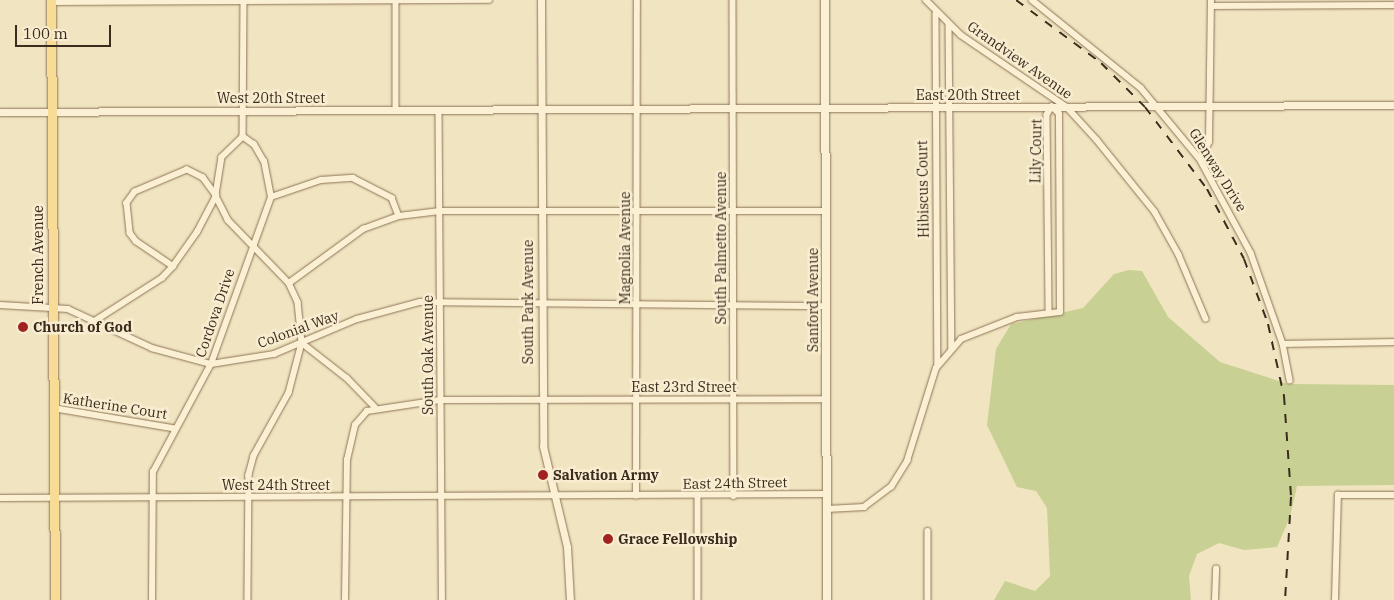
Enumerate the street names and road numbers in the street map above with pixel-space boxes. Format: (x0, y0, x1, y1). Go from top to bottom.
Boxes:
street label: Grandview Avenue (964, 18, 1076, 102)
street label: East 20th Street (916, 87, 1020, 103)
street label: West 20th Street (217, 90, 325, 106)
street label: Lily Court (1027, 119, 1045, 183)
street label: Glenway Drive (1186, 125, 1250, 215)
street label: Hibiscus Court (914, 140, 932, 238)
street label: South Palmetto Avenue (713, 171, 729, 325)
street label: Magnolia Avenue (617, 192, 633, 304)
street label: French Avenue (30, 205, 46, 305)
street label: South Park Avenue (520, 240, 536, 364)
street label: Sanford Avenue (805, 248, 821, 352)
street label: Cordova Drive (192, 266, 238, 360)
street label: South Oak Avenue (420, 295, 436, 415)
street label: Colonial Way (255, 307, 341, 351)
street label: East 23rd Street (631, 379, 737, 395)
street label: Katherine Court (62, 389, 168, 423)
street label: East 24th Street (683, 474, 787, 492)
street label: West 24th Street (222, 477, 330, 493)

